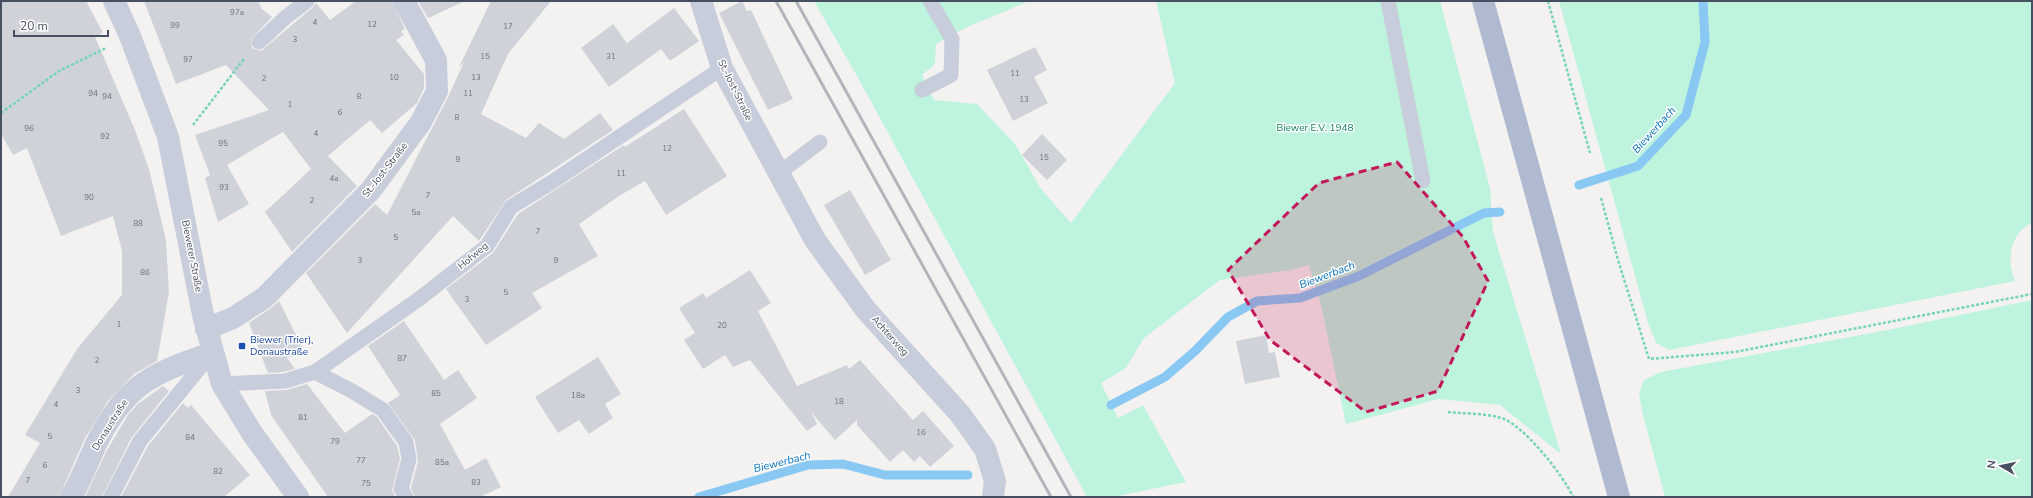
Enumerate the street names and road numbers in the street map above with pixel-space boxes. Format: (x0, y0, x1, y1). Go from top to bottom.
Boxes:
street label: St.-Jost-Straße (714, 57, 756, 123)
street label: St.-Jost-Straße (359, 139, 411, 201)
street label: Biewerer Straße (178, 219, 206, 293)
street label: Hofweg (455, 239, 491, 273)
street label: Achterweg (868, 313, 912, 359)
street label: Donaustraße (89, 397, 131, 453)

